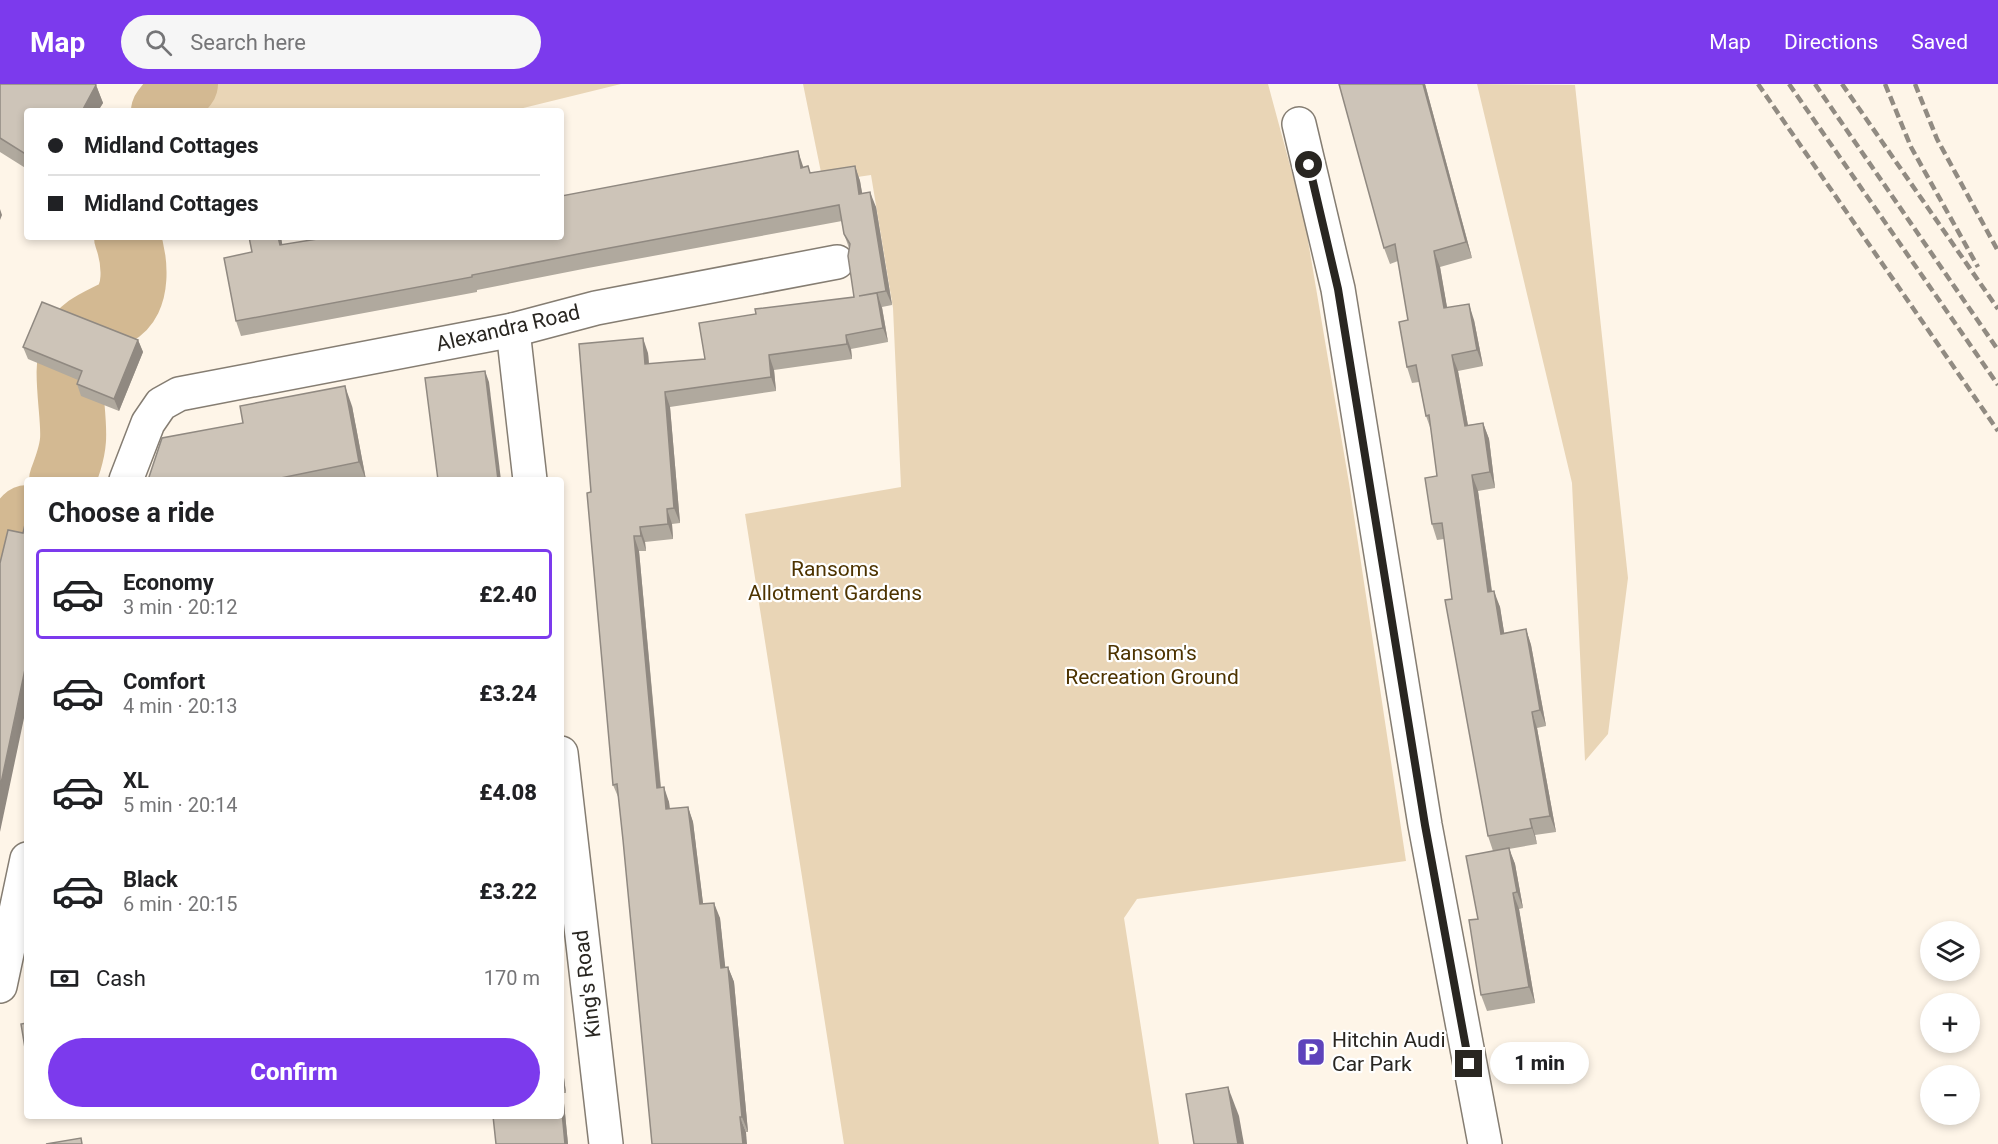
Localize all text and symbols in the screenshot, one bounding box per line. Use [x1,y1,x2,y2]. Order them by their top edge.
search box [121,15,541,69]
text: Map [30,26,85,59]
icon: search [142,26,175,59]
text: Search here [190,30,306,55]
text: Map [1709,30,1751,54]
text: Directions [1784,30,1878,54]
text: Saved [1911,30,1968,54]
text: Midland Cottages [84,133,258,158]
route start [1295,151,1322,178]
text: Midland Cottages [84,191,258,216]
street label: Alexandra Road [434,300,582,356]
text: Choose a ride [48,497,214,529]
park label: Ransoms Allotment Gardens [748,557,922,605]
icon: car [51,567,105,621]
text: Economy [123,570,214,595]
text: £2.40 [479,582,537,607]
text: 3 min · 20:12 [123,595,238,619]
park label: Ransom's Recreation Ground [1065,641,1239,689]
icon: car [51,666,105,720]
text: Comfort [123,669,205,694]
text: £3.24 [479,681,537,706]
text: 4 min · 20:13 [123,694,238,718]
icon: car [51,765,105,819]
text: XL [123,768,149,793]
text: £4.08 [479,780,537,805]
text: 5 min · 20:14 [123,793,238,817]
icon: car [51,864,105,918]
text: Black [123,867,178,892]
text: £3.22 [479,879,537,904]
text: 6 min · 20:15 [123,892,238,916]
map controls [1920,921,1980,1125]
button: layers [1920,921,1980,981]
street label: King's Road [568,929,606,1039]
icon: cash [48,962,81,995]
text: Cash [96,966,146,991]
text: 170 m [484,966,540,990]
button: + [1920,993,1980,1053]
place label: Hitchin Audi Car Park [1332,1028,1446,1076]
parking icon: Hitchin Audi Car Park [1295,1036,1327,1068]
button: Confirm [48,1038,540,1107]
callout: 1 min [1490,1043,1589,1085]
route end [1455,1050,1482,1077]
text: 1 min [1514,1051,1565,1075]
button: − [1920,1065,1980,1125]

